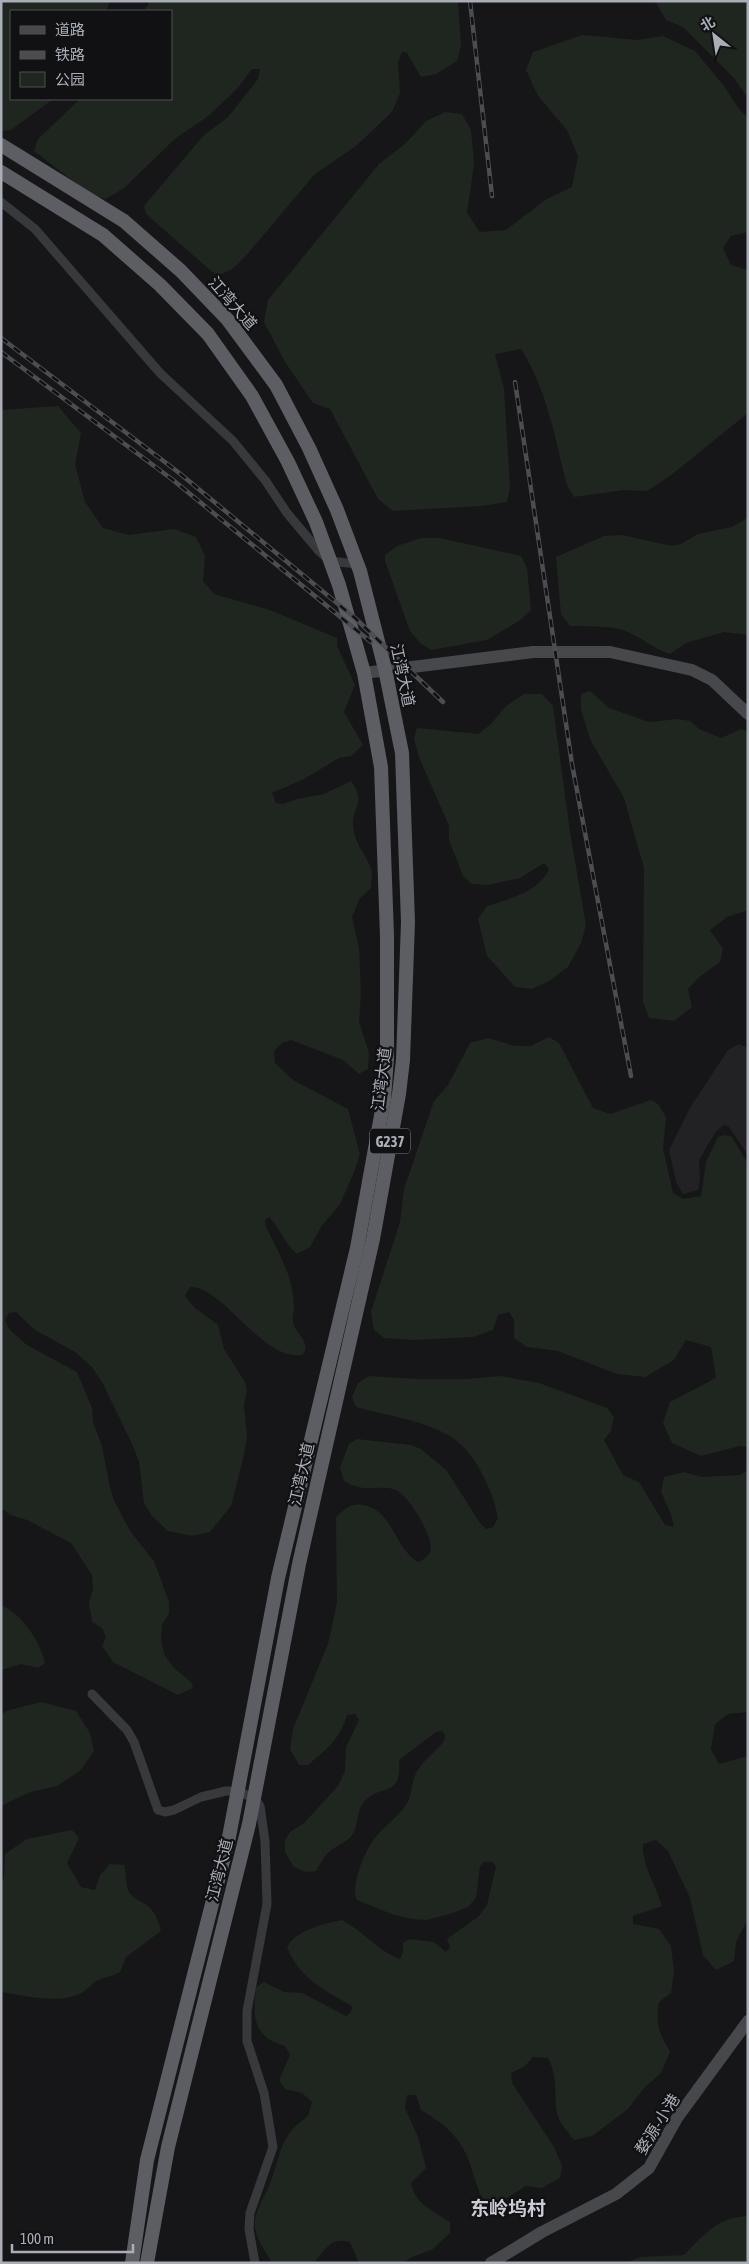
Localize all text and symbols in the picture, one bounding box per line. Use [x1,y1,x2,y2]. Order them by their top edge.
legend [10,10,172,100]
north arrow [689,10,739,60]
text: 北 [697,13,718,34]
text: 道路 [55,21,85,38]
text: 铁路 [55,46,85,63]
text: 公园 [55,71,85,88]
street label: 江湾大道 [205,273,261,333]
street label: 江湾大道 [388,642,418,708]
street label: 江湾大道 [368,1046,394,1112]
road number: G237 [370,1128,410,1154]
street label: 江湾大道 [285,1441,317,1507]
street label: 江湾大道 [203,1837,235,1903]
street label: 婺源-小港 [631,2090,683,2158]
district label: 东岭坞村 [470,2197,546,2219]
scale bar [12,2222,134,2254]
text: 100 m [20,2230,54,2247]

